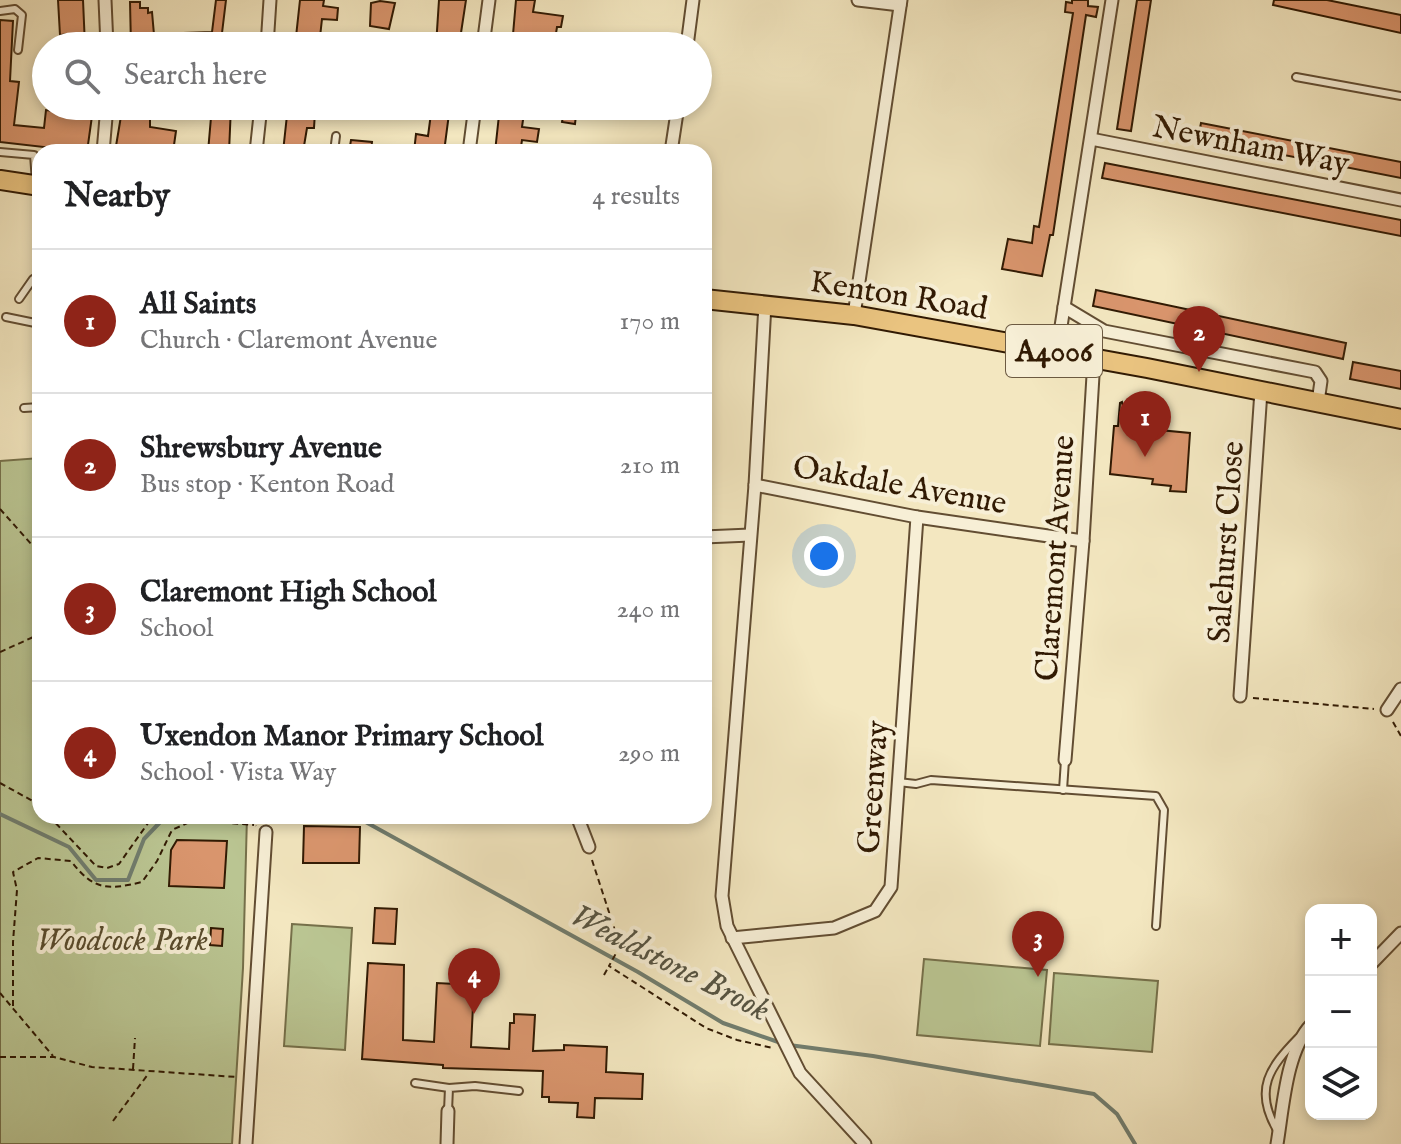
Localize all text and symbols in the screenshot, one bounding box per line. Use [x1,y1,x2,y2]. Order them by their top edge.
search box [32,32,712,120]
icon: search [60,54,104,98]
text: Search here [124,57,267,95]
street label: Newnham Way [1148,107,1353,186]
text: Nearby [64,175,170,218]
text: 4 results [592,180,680,213]
street label: Kenton Road [807,262,991,331]
text: All Saints [140,286,256,324]
text: 1 [85,305,95,338]
text: 170 m [620,305,680,338]
pin: 2 [1173,306,1225,372]
text: Church · Claremont Avenue [140,324,438,357]
road number: A4006 [1006,325,1102,377]
pin: 1 [1119,391,1171,457]
text: Shrewsbury Avenue [140,430,382,468]
street label: Claremont Avenue [1027,434,1086,682]
street label: Salehurst Close [1200,440,1255,645]
street label: Oakdale Avenue [790,447,1010,525]
text: 2 [84,449,96,482]
text: 210 m [620,449,680,482]
text: Bus stop · Kenton Road [140,468,394,501]
your location [804,536,844,576]
text: Claremont High School [140,574,436,612]
text: 3 [85,593,95,626]
text: 240 m [617,593,680,626]
text: School [140,612,213,645]
text: Uxendon Manor Primary School [140,718,544,756]
street label: Greenway [849,719,900,855]
text: 4 [84,737,96,770]
text: 290 m [618,737,680,770]
text: School · Vista Way [140,756,336,789]
water label: Wealdstone Brook [563,895,777,1032]
map controls [1305,904,1377,1120]
button: + [1305,904,1377,976]
pin: 3 [1012,911,1064,977]
park label: Woodcock Park [36,921,208,962]
pin: 4 [448,948,500,1014]
button: − [1305,976,1377,1048]
button: layers [1305,1048,1377,1120]

